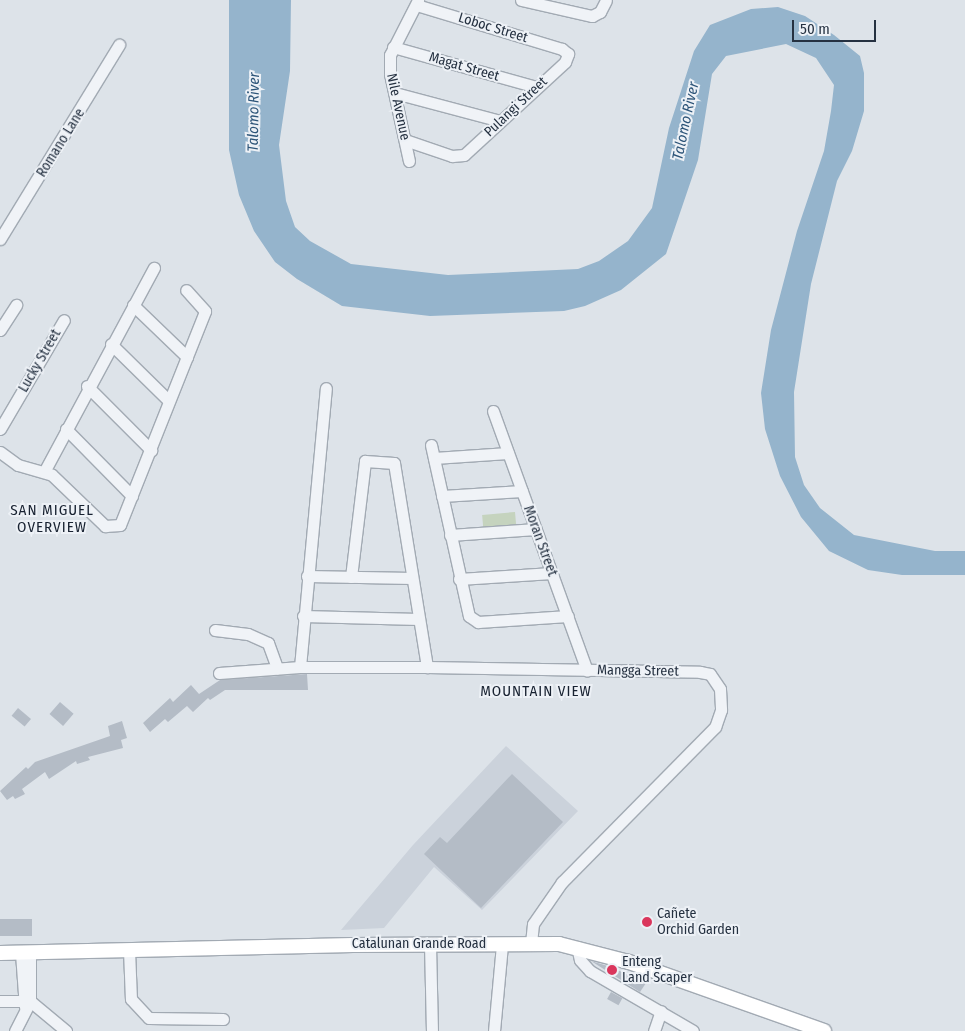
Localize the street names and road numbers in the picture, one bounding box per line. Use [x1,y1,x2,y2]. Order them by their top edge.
street label: Loboc Street [456,9,530,47]
street label: Magat Street [427,49,501,85]
street label: Nile Avenue [383,72,413,142]
street label: Pulangi Street [481,74,551,140]
street label: Romano Lane [33,106,89,180]
street label: Lucky Street [15,327,65,395]
street label: Moran Street [519,503,561,579]
street label: Mangga Street [597,662,679,680]
street label: Catalunan Grande Road [352,936,486,952]

